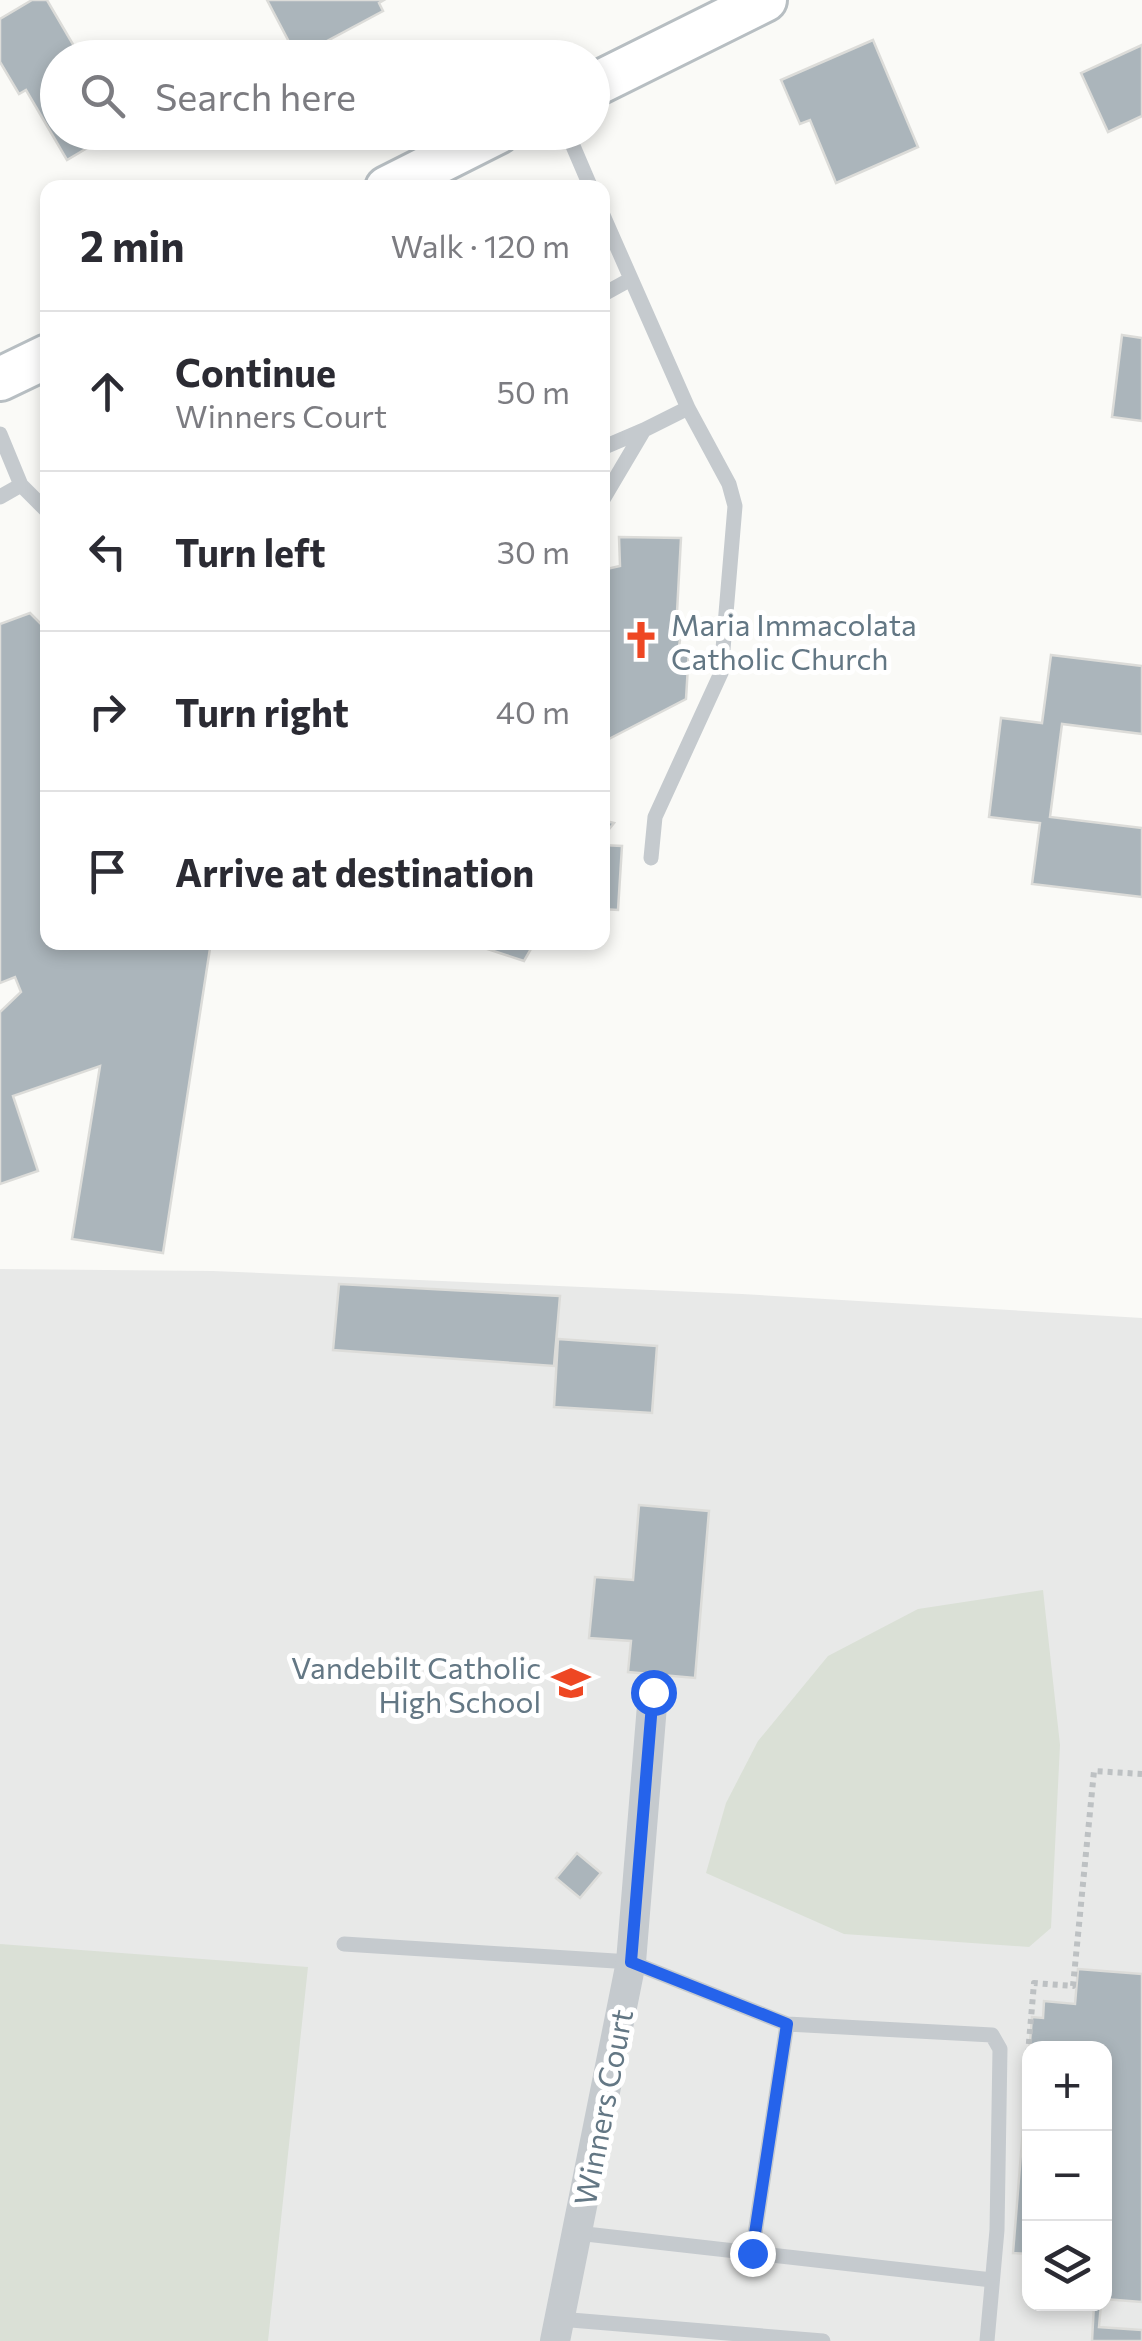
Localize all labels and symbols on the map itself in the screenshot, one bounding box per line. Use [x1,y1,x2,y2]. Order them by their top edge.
place label: Maria Immacolata Catholic Church [671,605,917,676]
church icon: Maria Immacolata Catholic Church [620,619,662,661]
place label: Vandebilt Catholic High School [291,1648,541,1719]
school or university icon: Vandebilt Catholic High School [550,1662,592,1704]
route start [631,1670,677,1716]
street label: Winners Court [565,2006,639,2208]
route end [730,2231,776,2277]

